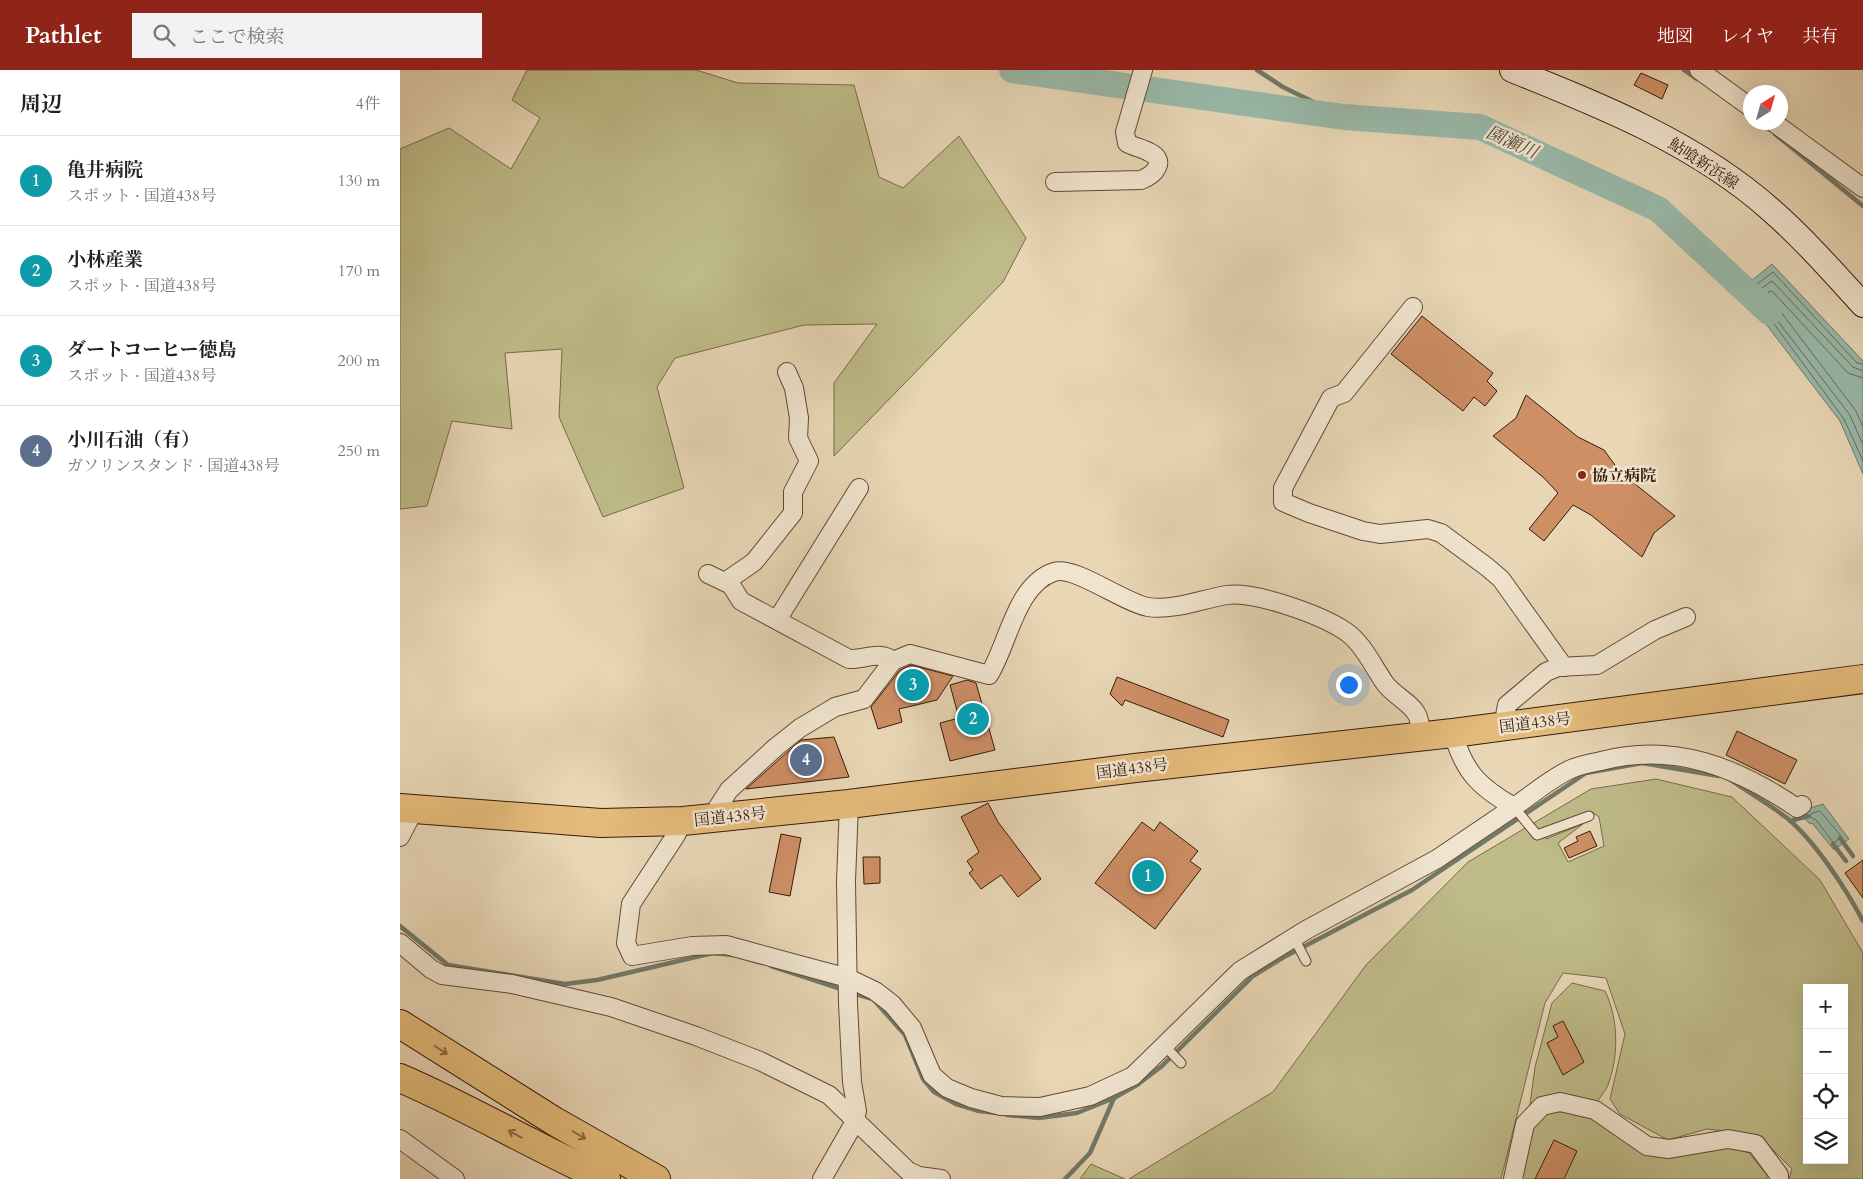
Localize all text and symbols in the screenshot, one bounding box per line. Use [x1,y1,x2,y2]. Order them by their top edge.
search box [132,13,482,58]
text: Pathlet [25,19,102,52]
icon: search [150,21,178,49]
text: ここで検索 [190,24,285,50]
text: 地図 [1657,24,1693,49]
text: レイヤ [1721,24,1774,49]
text: 共有 [1802,24,1838,49]
north arrow [1743,85,1788,130]
text: 周辺 [20,90,62,119]
text: 4件 [356,93,380,115]
water label: 園瀬川 [1482,120,1543,166]
street label: 鮎喰新浜線 [1664,133,1743,195]
text: 亀井病院 [67,157,143,183]
text: 1 [32,170,40,192]
text: 130 m [338,170,380,192]
text: スポット · 国道438号 [67,185,216,207]
text: 小林産業 [67,247,143,273]
text: 2 [32,260,40,282]
text: 170 m [338,260,380,282]
text: スポット · 国道438号 [67,275,216,297]
text: ダートコーヒー徳島 [67,337,236,363]
text: 3 [32,350,40,372]
text: 200 m [338,350,380,372]
text: スポット · 国道438号 [67,365,216,387]
text: 小川石油（有） [67,427,200,453]
text: 4 [32,440,40,462]
text: 250 m [338,440,380,462]
text: ガソリンスタンド · 国道438号 [67,455,280,477]
place label: 協立病院 [1592,465,1656,487]
marker: 協立病院 [1576,469,1588,481]
pin: 3 [897,666,929,704]
your location [1336,672,1362,698]
pin: 2 [957,700,989,738]
street label: 国道438号 [1498,708,1572,738]
pin: 4 [790,741,822,779]
street label: 国道438号 [1095,754,1169,784]
street label: 国道438号 [693,802,767,832]
pin: 1 [1132,857,1164,895]
map controls [1803,984,1848,1164]
button: + [1803,984,1848,1029]
button: − [1803,1029,1848,1074]
one-way arrow [434,1045,448,1055]
button: locate [1803,1074,1848,1119]
button: layers [1803,1119,1848,1164]
one-way arrow [507,1129,522,1139]
one-way arrow [572,1131,586,1141]

